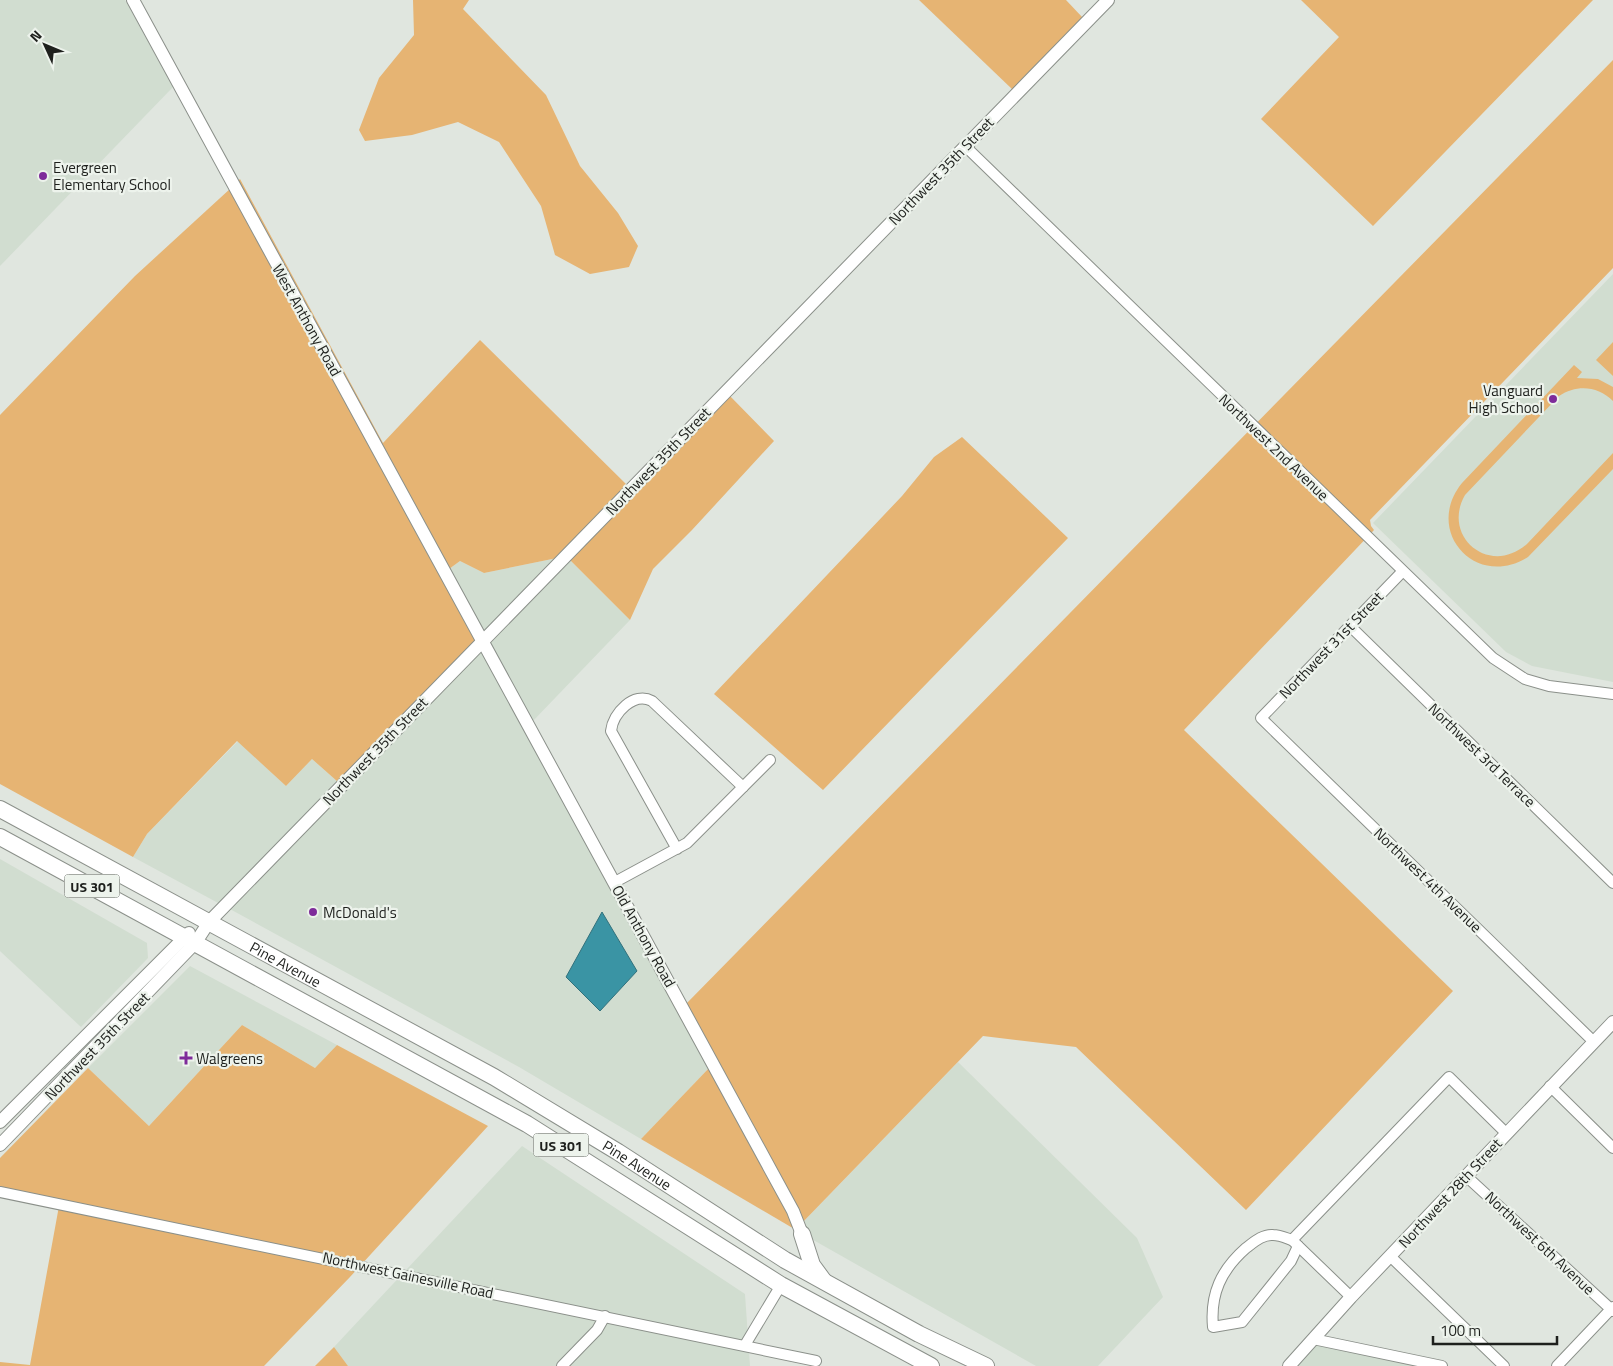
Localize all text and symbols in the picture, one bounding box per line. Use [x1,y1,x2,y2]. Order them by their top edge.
north arrow [20,20,70,70]
text: N [24,25,46,46]
street label: Northwest 35th Street [883,111,999,230]
place label: Evergreen Elementary School [53,156,171,196]
marker: Evergreen Elementary School [37,170,49,182]
street label: West Anthony Road [267,260,347,380]
place label: Vanguard High School [1468,379,1543,419]
street label: Northwest 2nd Avenue [1214,388,1334,506]
marker: Vanguard High School [1547,393,1559,405]
street label: Northwest 35th Street [600,401,716,520]
street label: Northwest 31st Street [1273,585,1389,704]
street label: Northwest 35th Street [317,691,433,810]
street label: Northwest 3rd Terrace [1423,698,1541,812]
street label: Northwest 4th Avenue [1369,822,1487,938]
road number: US 301 [64,874,120,898]
street label: Old Anthony Road [606,881,682,991]
place label: McDonald's [323,901,397,924]
marker: McDonald's [307,906,319,918]
street label: Pine Avenue [246,935,325,993]
street label: Northwest 35th Street [39,986,155,1105]
place label: Walgreens [196,1047,263,1070]
marker: Walgreens [180,1052,192,1064]
street label: Northwest 28th Street [1393,1132,1508,1253]
road number: US 301 [534,1134,588,1156]
street label: Pine Avenue [598,1134,676,1195]
street label: Northwest 6th Avenue [1480,1186,1600,1300]
street label: Northwest Gainesville Road [320,1246,496,1304]
scale bar [1433,1314,1557,1346]
text: 100 m [1440,1319,1481,1342]

